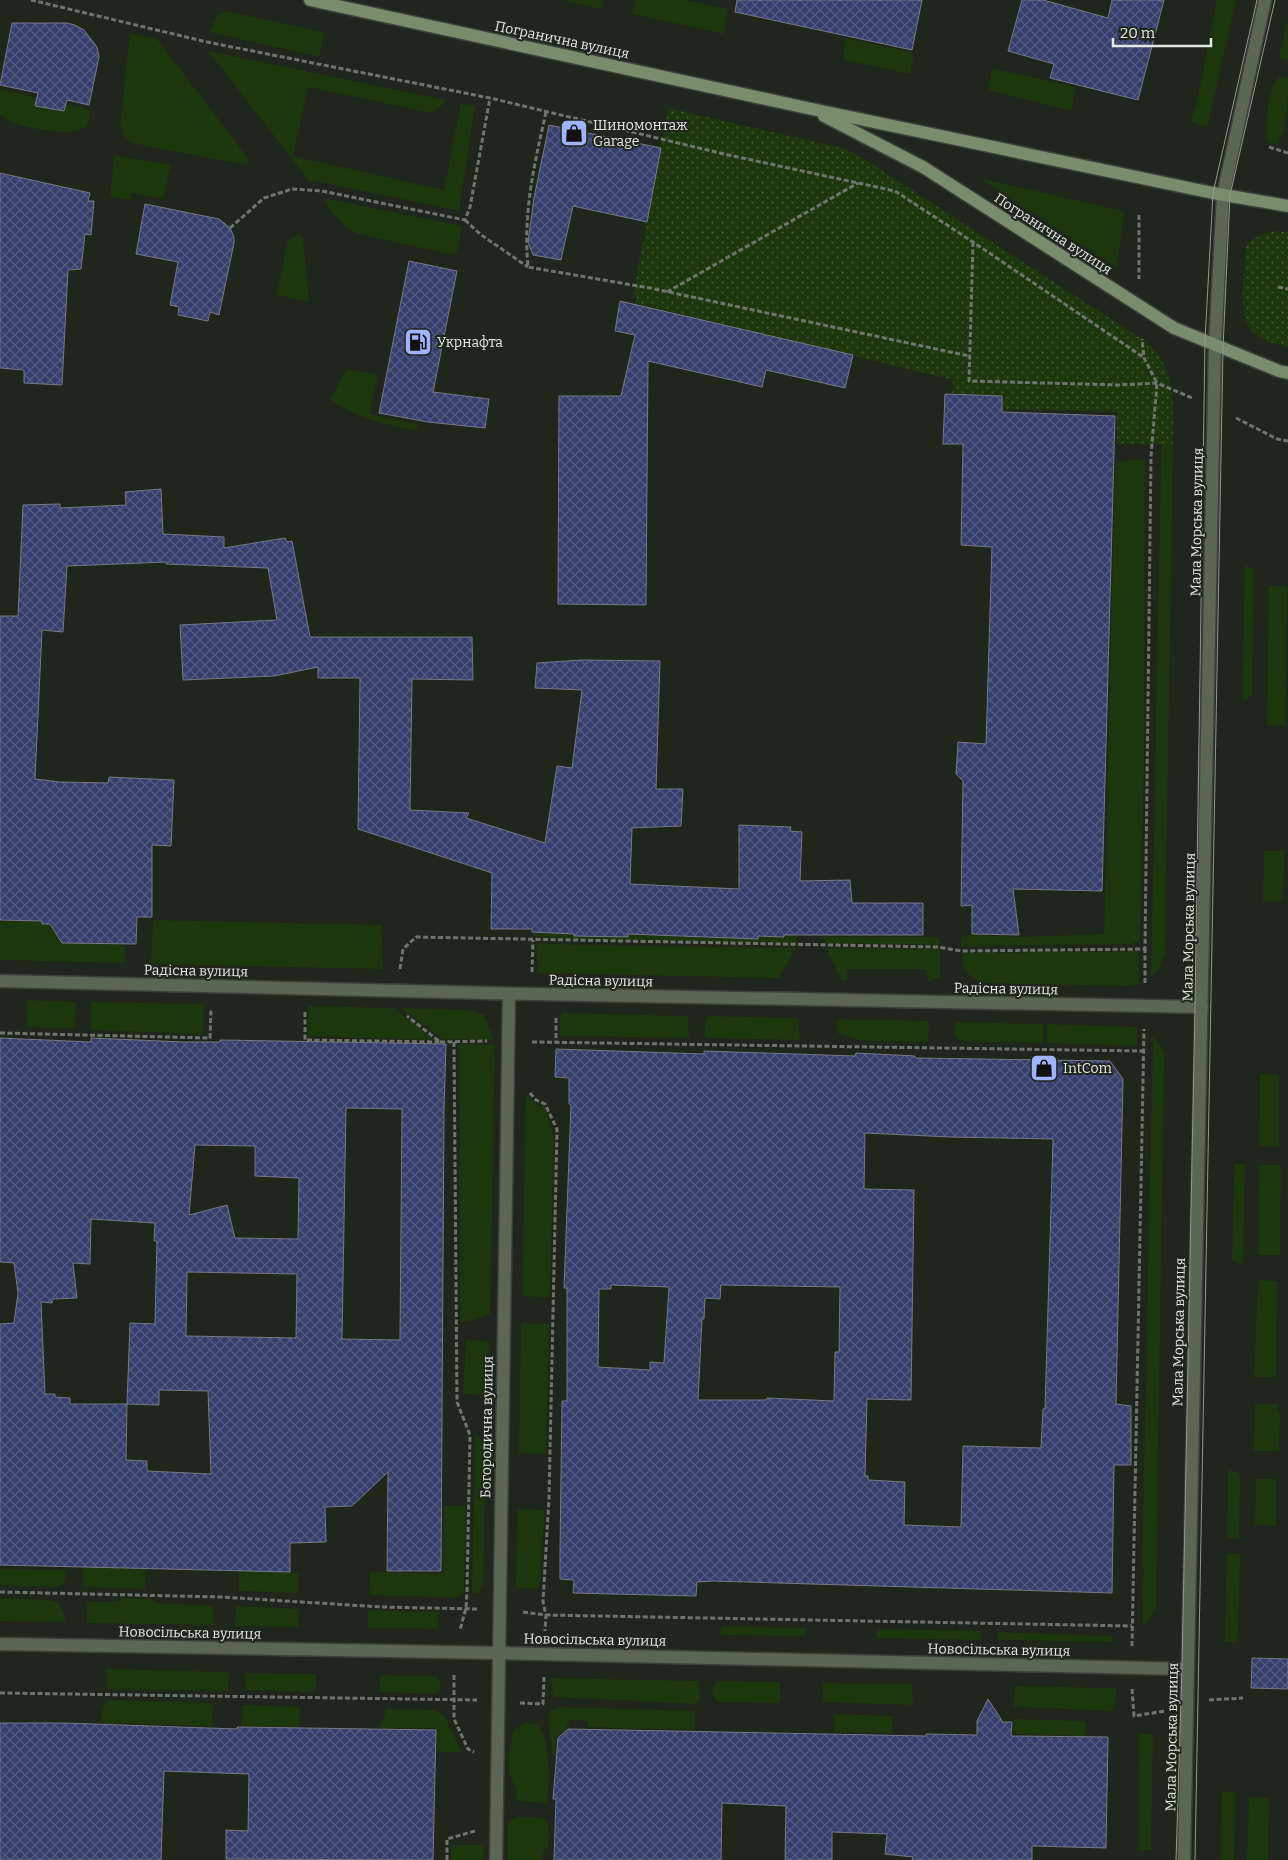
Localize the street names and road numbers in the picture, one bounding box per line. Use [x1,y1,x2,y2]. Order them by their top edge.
street label: Погранична вулиця [493,17,631,63]
street label: Погранична вулиця [991,190,1115,279]
street label: Мала Морська вулиця [1187,447,1207,597]
street label: Мала Морська вулиця [1179,852,1199,1002]
street label: Радісна вулиця [144,962,249,980]
street label: Радісна вулиця [549,972,654,990]
street label: Радісна вулиця [954,980,1059,998]
street label: Мала Морська вулиця [1169,1257,1189,1407]
street label: Богородична вулиця [477,1356,497,1498]
street label: Новосільська вулиця [118,1623,262,1643]
street label: Новосільська вулиця [523,1630,667,1650]
street label: Новосільська вулиця [927,1640,1071,1660]
street label: Мала Морська вулиця [1162,1662,1182,1812]

